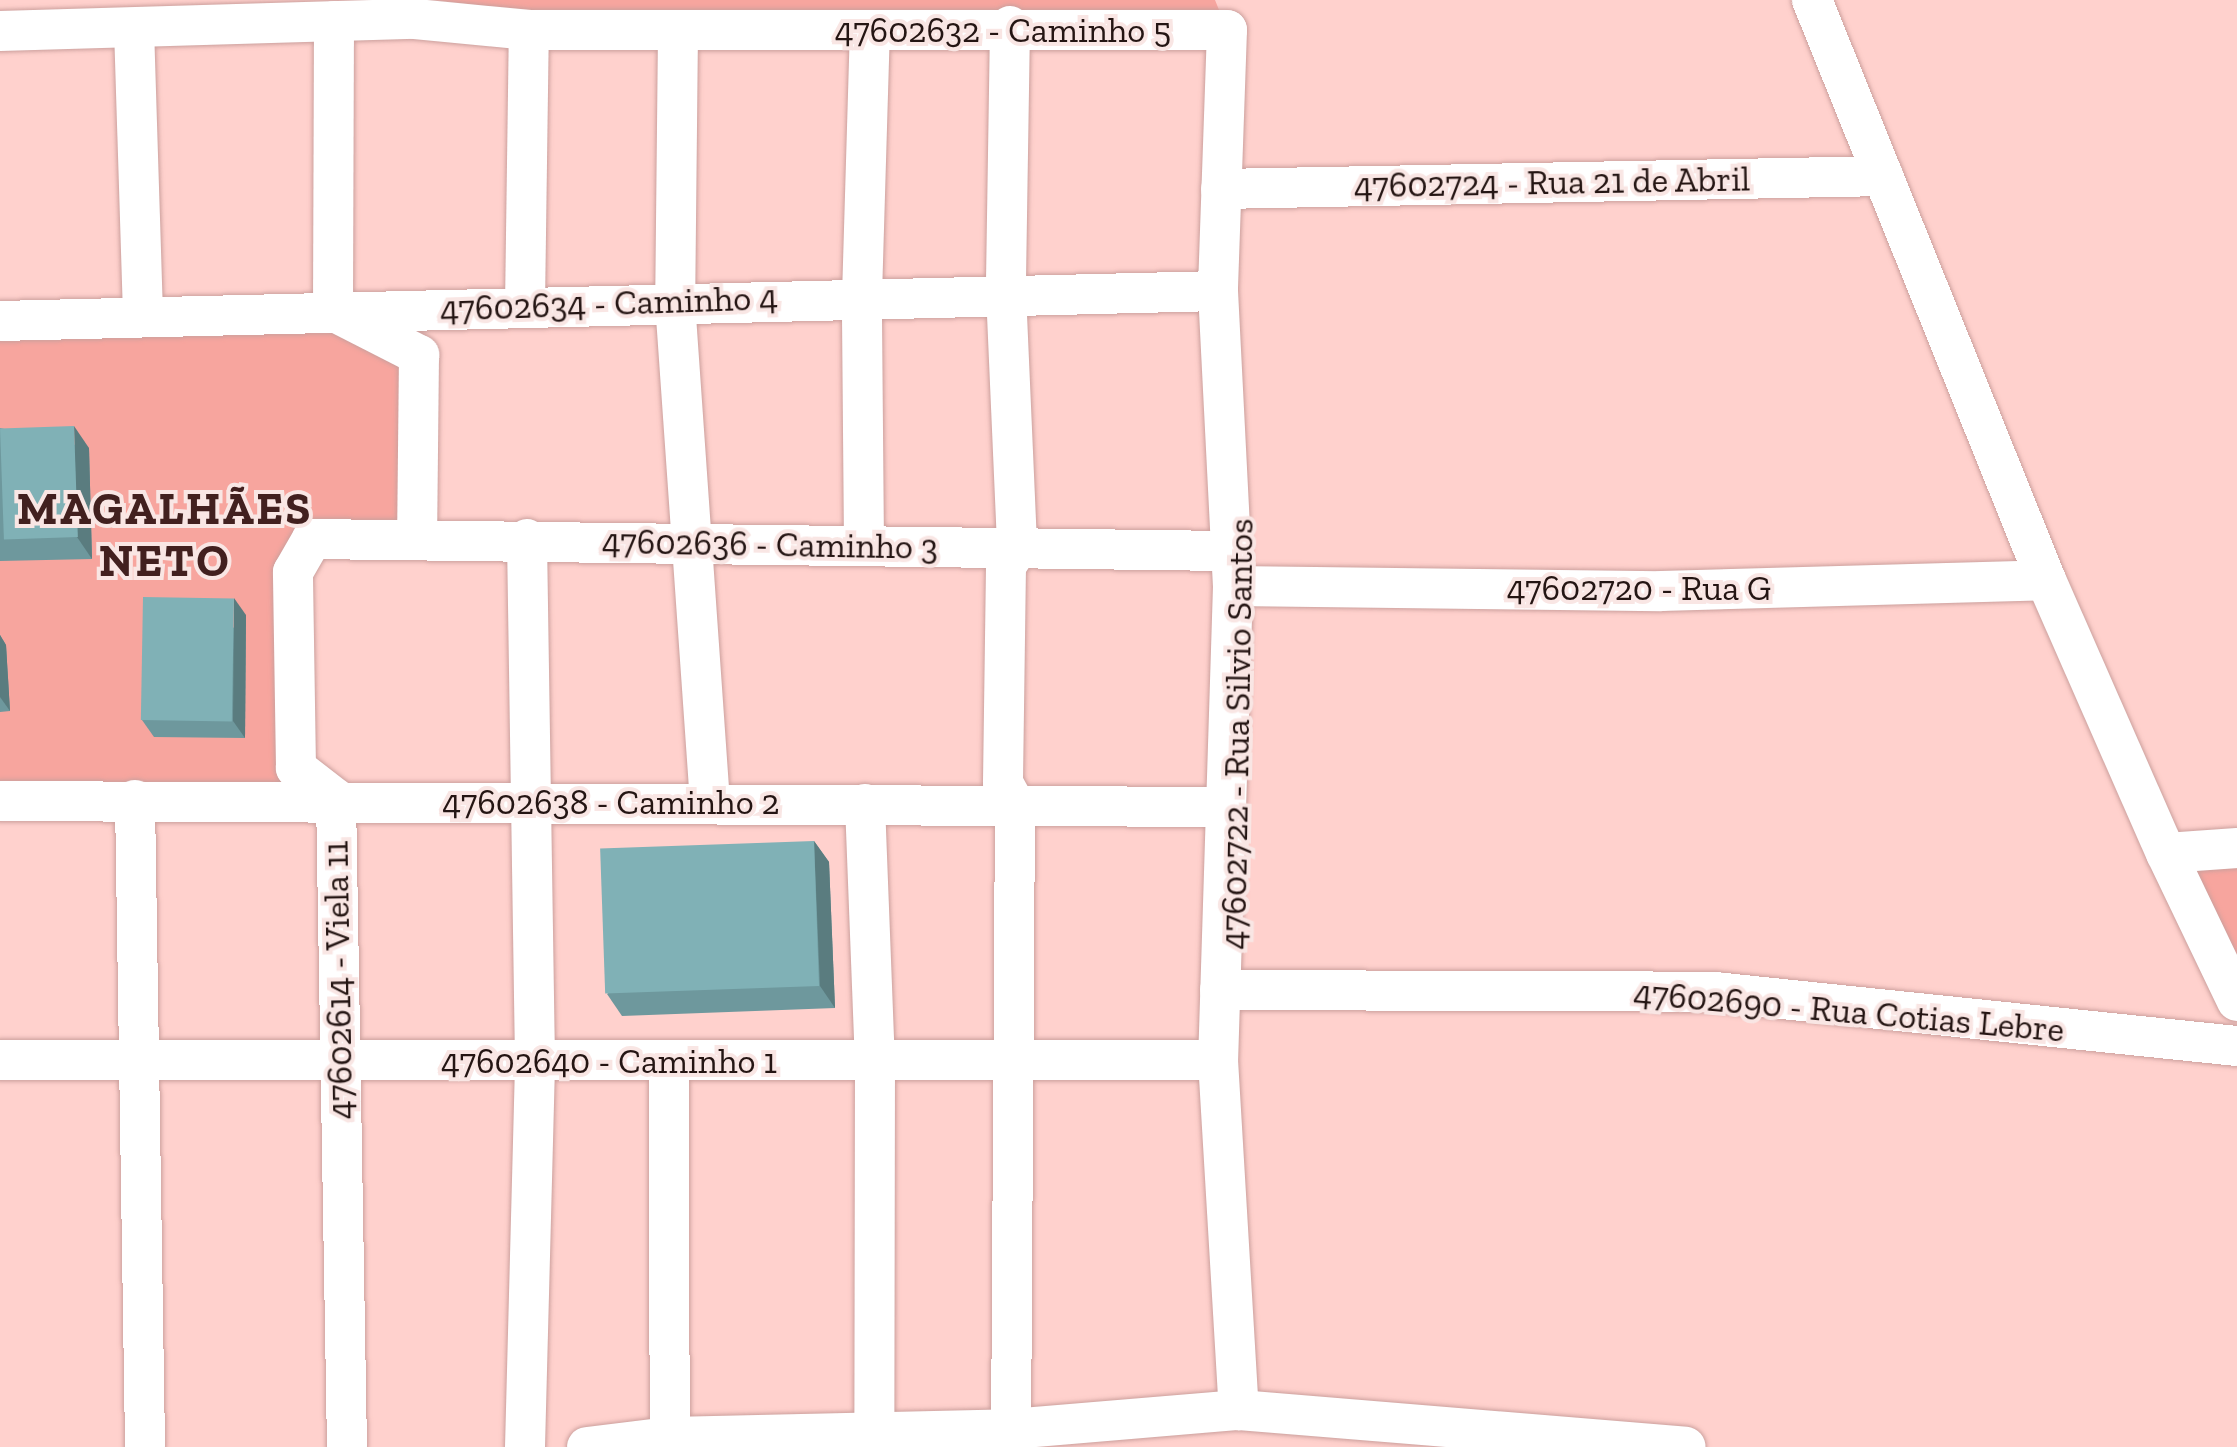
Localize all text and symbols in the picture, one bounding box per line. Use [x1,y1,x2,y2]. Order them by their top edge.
street label: 47602632 - Caminho 5 [835,9,1171,51]
street label: 47602724 - Rua 21 de Abril [1353,158,1751,206]
street label: 47602634 - Caminho 4 [439,276,779,330]
district label: MAGALHÃES NETO [17,483,313,589]
street label: 47602722 - Rua Silvio Santos [1212,518,1262,950]
street label: 47602636 - Caminho 3 [602,520,938,568]
street label: 47602720 - Rua G [1507,567,1771,609]
street label: 47602638 - Caminho 2 [442,781,780,823]
street label: 47602614 - Viela 11 [315,840,361,1120]
street label: 47602690 - Rua Cotias Lebre [1632,971,2066,1051]
street label: 47602640 - Caminho 1 [441,1040,777,1082]

